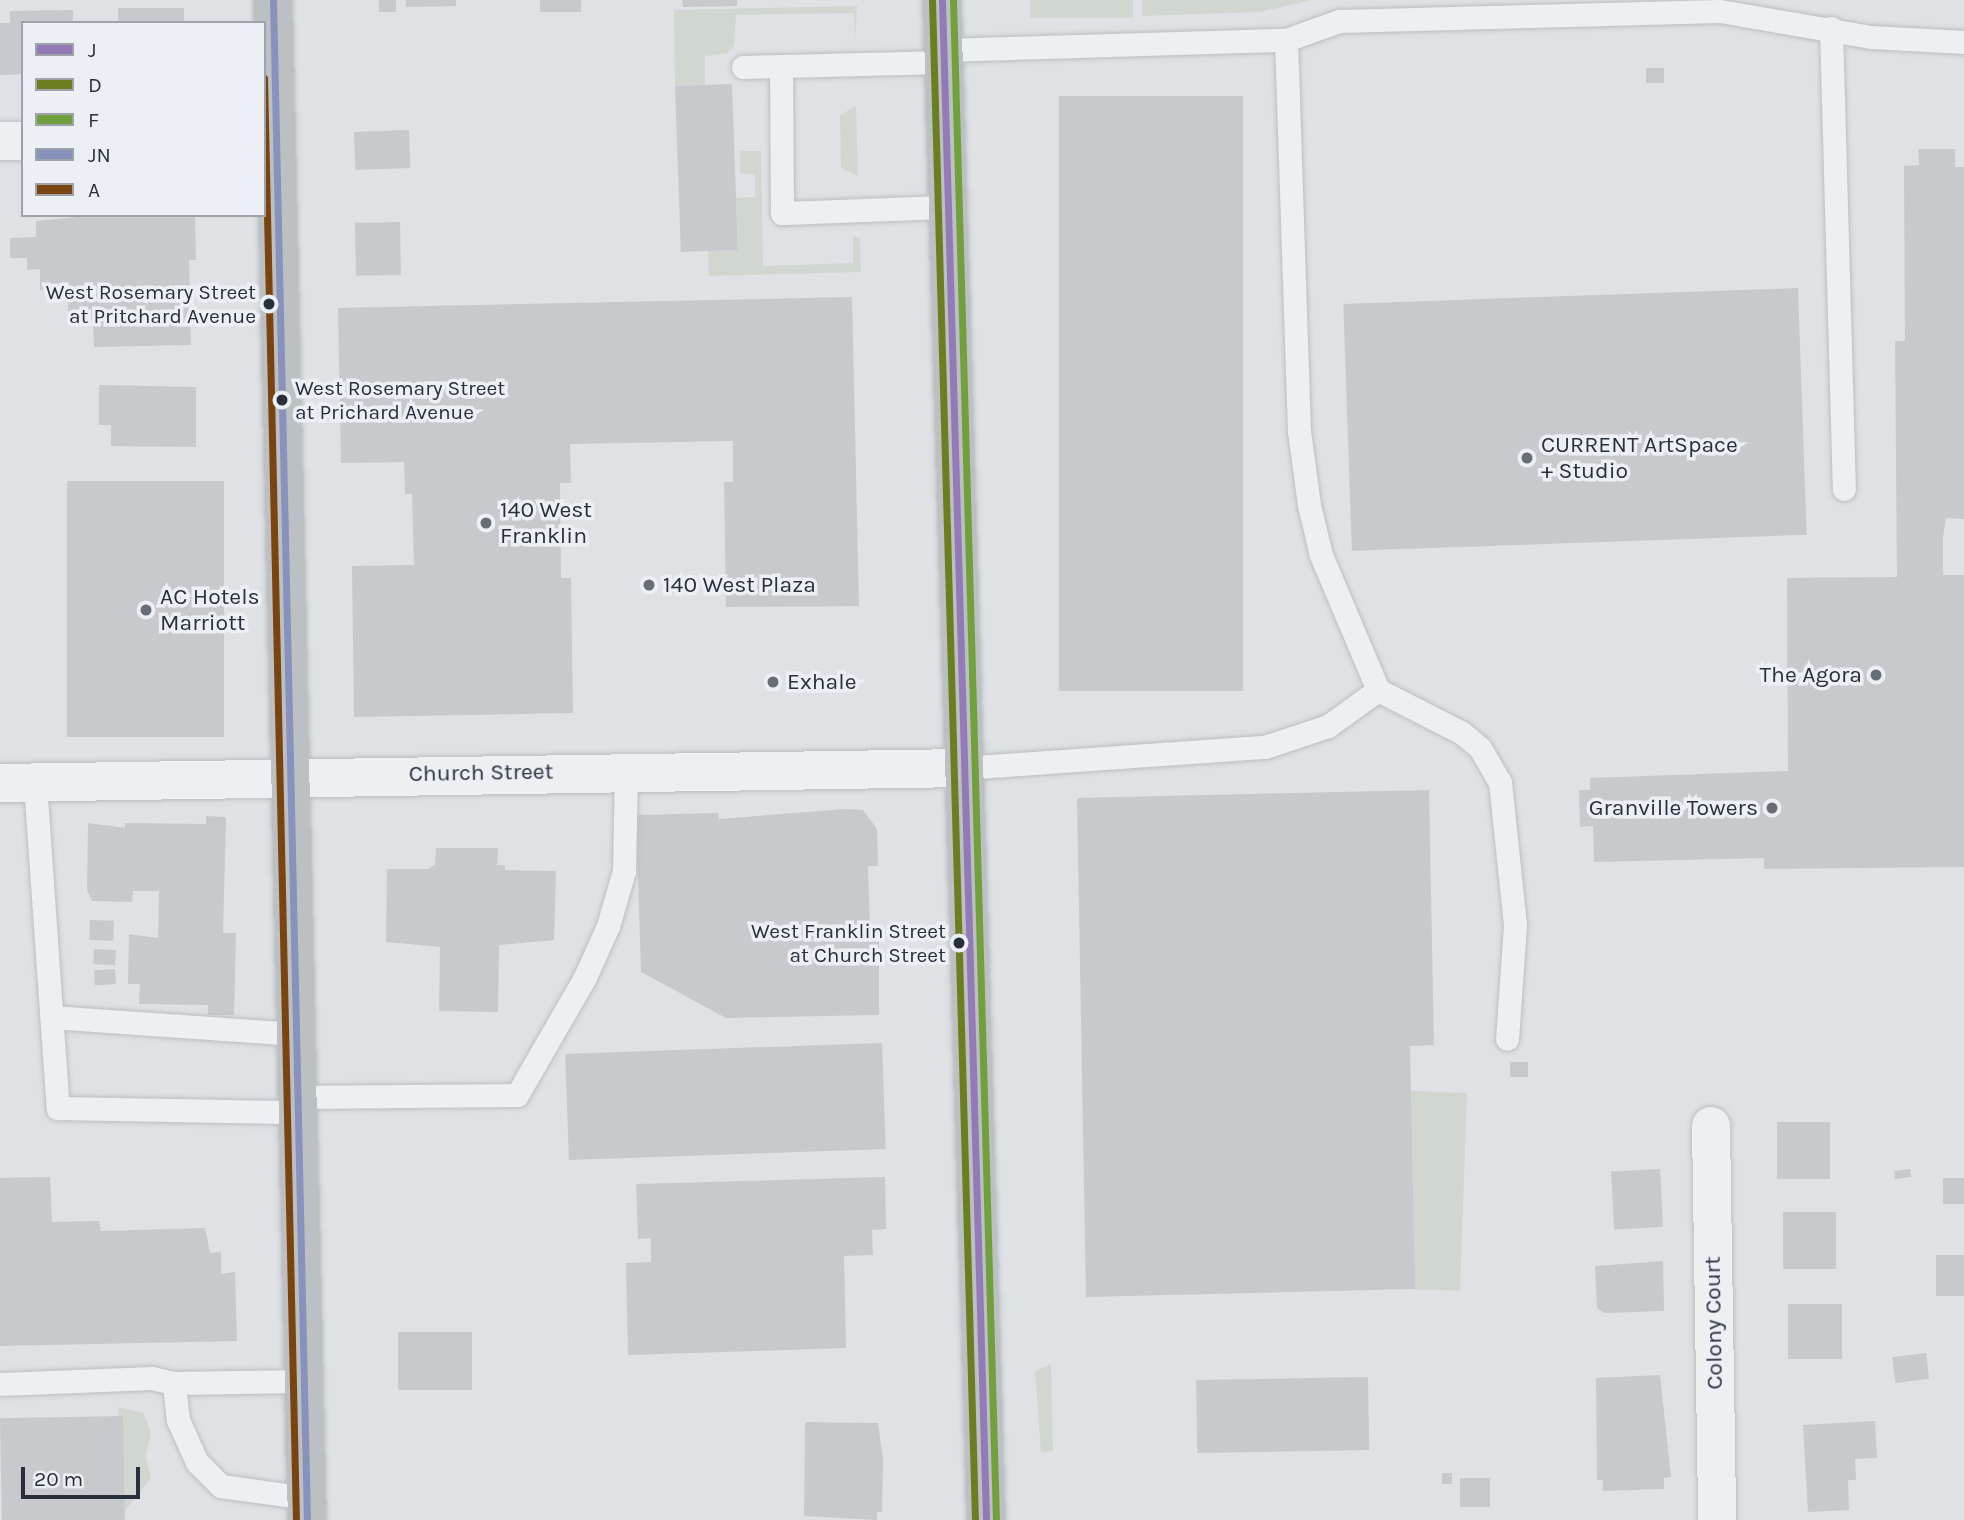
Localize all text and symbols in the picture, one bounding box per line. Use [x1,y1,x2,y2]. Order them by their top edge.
legend [21,21,266,217]
text: J [88,38,96,62]
text: D [88,73,102,97]
text: F [88,108,99,132]
text: JN [88,143,111,167]
text: A [88,178,100,202]
place label: West Rosemary Street at Pritchard Avenue [46,279,256,329]
marker: West Rosemary Street at Pritchard Avenue [262,297,276,311]
place label: West Rosemary Street at Prichard Avenue [295,375,505,425]
marker: West Rosemary Street at Prichard Avenue [275,393,289,407]
place label: CURRENT ArtSpace + Studio [1541,431,1738,485]
marker: CURRENT ArtSpace + Studio [1519,450,1535,466]
place label: 140 West Franklin [500,496,592,550]
marker: 140 West Franklin [478,515,494,531]
place label: 140 West Plaza [663,571,816,599]
marker: 140 West Plaza [641,577,657,593]
place label: AC Hotels Marriott [160,583,260,637]
marker: AC Hotels Marriott [138,602,154,618]
place label: The Agora [1760,661,1862,689]
marker: The Agora [1868,667,1884,683]
place label: Exhale [787,668,856,696]
marker: Exhale [765,674,781,690]
street label: Church Street [408,758,554,788]
place label: Granville Towers [1589,794,1758,822]
marker: Granville Towers [1764,800,1780,816]
place label: West Franklin Street at Church Street [751,918,946,968]
marker: West Franklin Street at Church Street [952,936,966,950]
street label: Colony Court [1699,1256,1729,1390]
scale bar [24,1454,144,1498]
text: 20 m [34,1467,83,1491]

